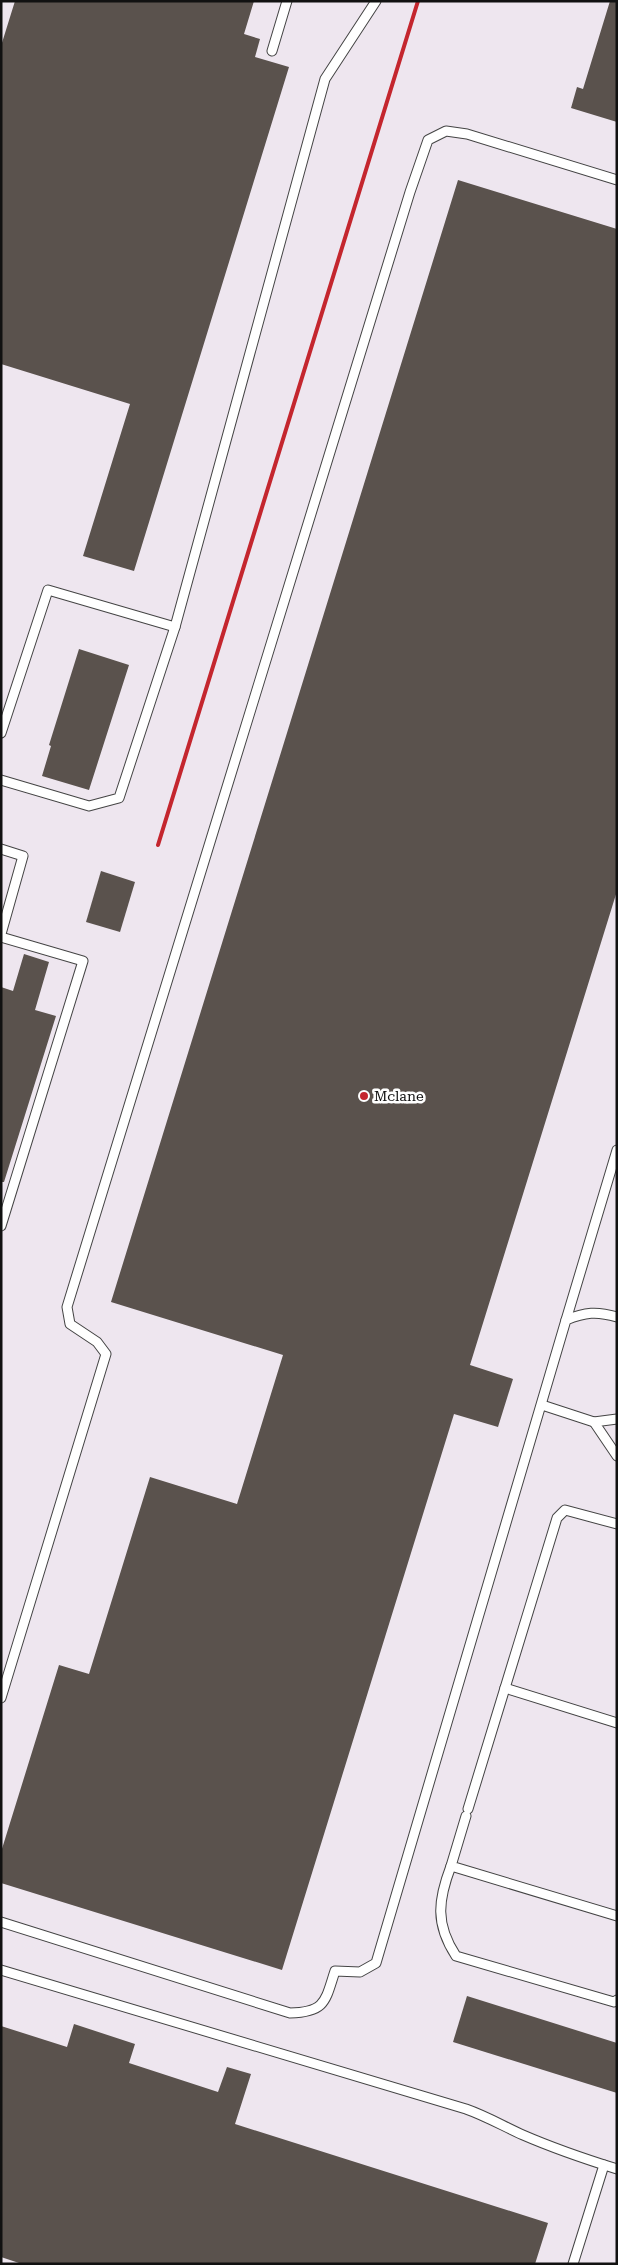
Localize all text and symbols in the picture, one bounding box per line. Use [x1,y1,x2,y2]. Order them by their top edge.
place label: Mclane [374,1088,424,1104]
marker: Mclane [358,1090,370,1102]

